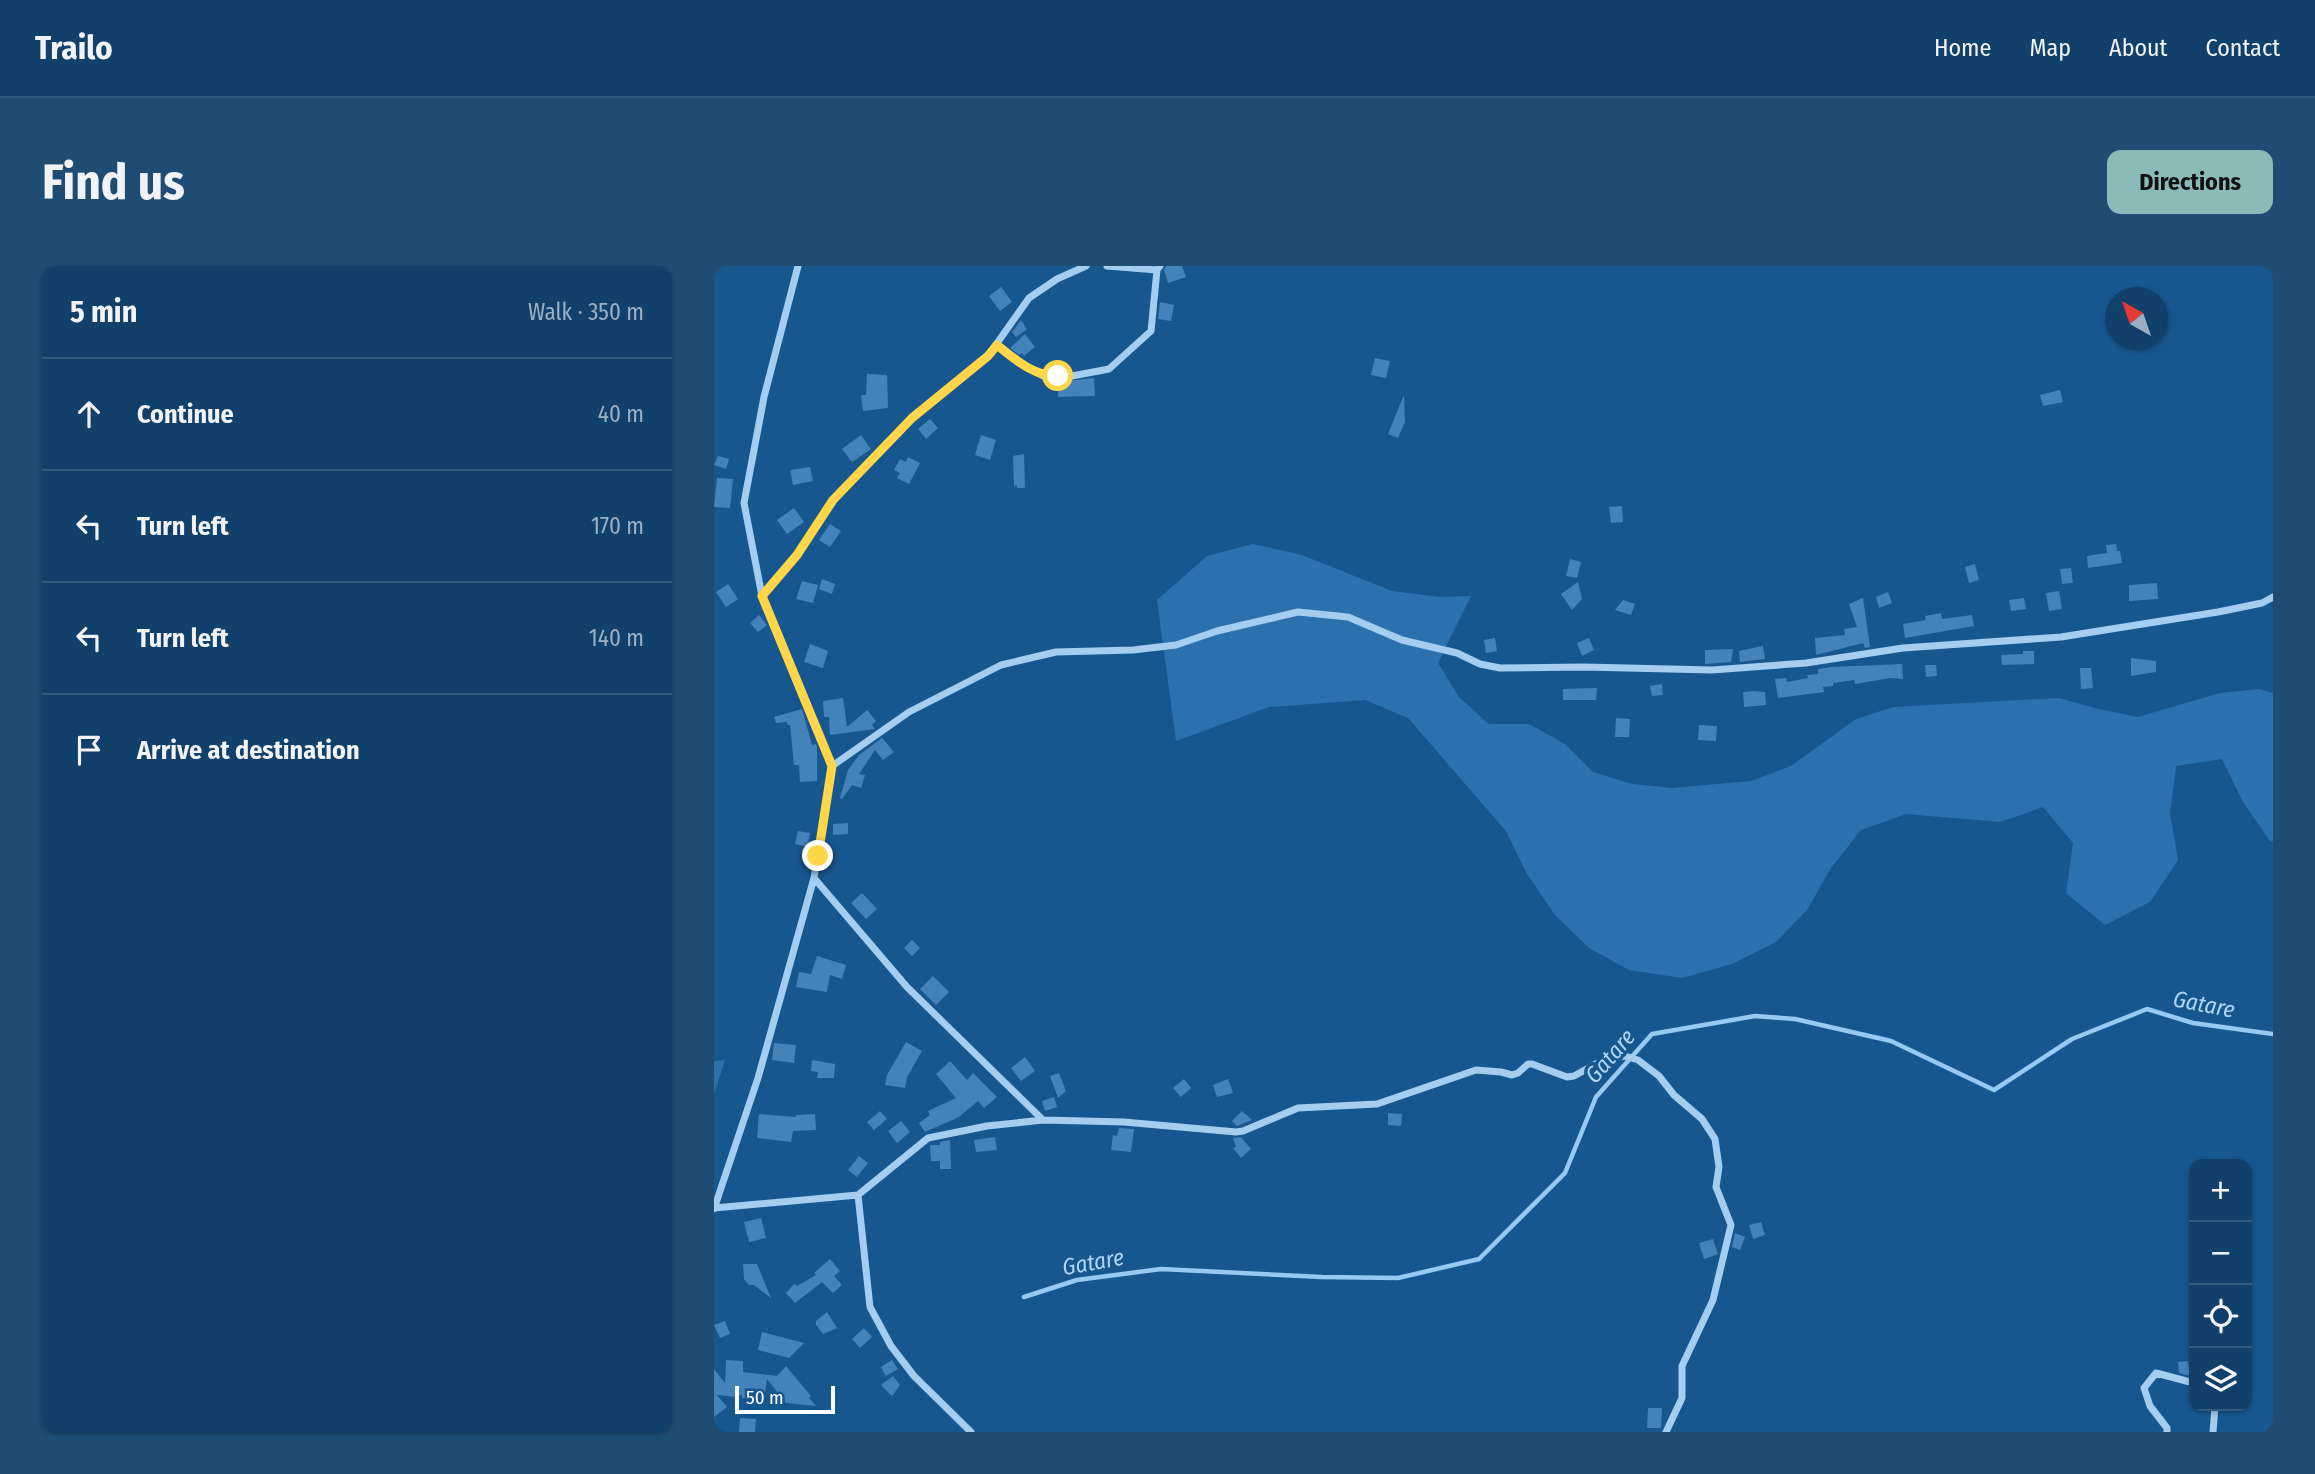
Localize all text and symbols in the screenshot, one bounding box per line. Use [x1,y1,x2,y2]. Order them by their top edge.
text: Trailo [35,28,113,68]
text: Home [1934,34,1991,62]
text: Map [2029,34,2071,62]
text: About [2109,34,2167,62]
text: Contact [2205,34,2280,62]
button: Directions [2107,150,2273,214]
text: Find us [42,153,185,212]
north arrow [2105,287,2168,350]
text: 5 min [70,294,137,330]
text: Walk · 350 m [528,298,644,326]
route start [1042,360,1073,391]
icon: ahead [70,395,108,433]
text: Continue [137,399,234,430]
text: 40 m [598,400,644,428]
icon: left [70,507,108,545]
text: Turn left [137,511,229,542]
text: 170 m [591,512,644,540]
icon: left [70,619,108,657]
text: Turn left [137,623,229,654]
text: 140 m [589,624,644,652]
icon: arrive [70,731,108,769]
text: Arrive at destination [137,735,360,766]
route end [802,840,833,871]
water label: Gatare [2171,984,2237,1024]
water label: Gatare [1579,1023,1641,1089]
map controls [2189,1159,2252,1411]
button: + [2189,1159,2252,1222]
button: − [2189,1222,2252,1285]
water label: Gatare [1060,1243,1126,1281]
button: locate [2189,1285,2252,1348]
button: layers [2189,1348,2252,1411]
scale bar [735,1383,835,1415]
text: 50 m [746,1386,784,1409]

